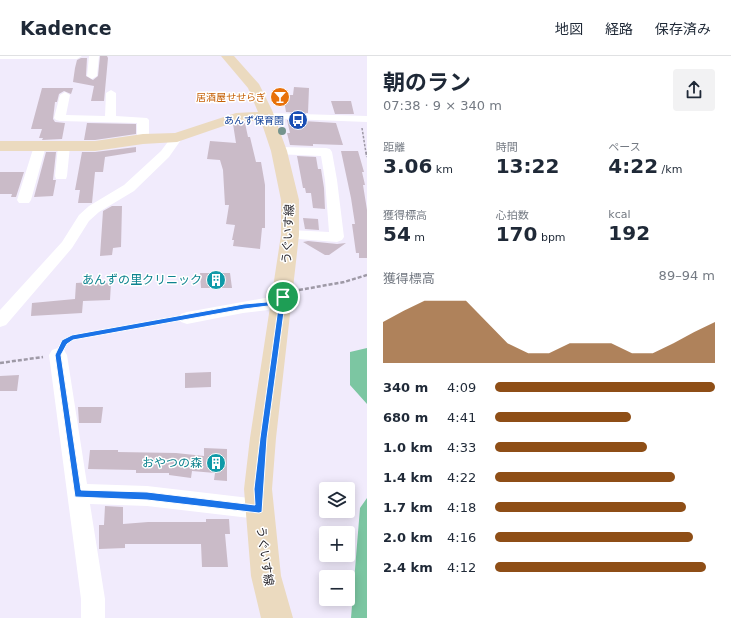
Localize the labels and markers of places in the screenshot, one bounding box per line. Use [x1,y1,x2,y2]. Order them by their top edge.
bar icon: 居酒屋せせらぎ [269,86,291,108]
place label: 居酒屋せせらぎ [196,92,266,103]
bus stop icon: あんず保育園 [287,109,309,131]
place label: あんず保育園 [224,115,284,126]
building icon: あんずの里クリニック [205,269,227,291]
place label: あんずの里クリニック [82,273,202,287]
pin [266,280,300,314]
building icon: おやつの森 [205,452,227,474]
place label: おやつの森 [142,456,202,470]

